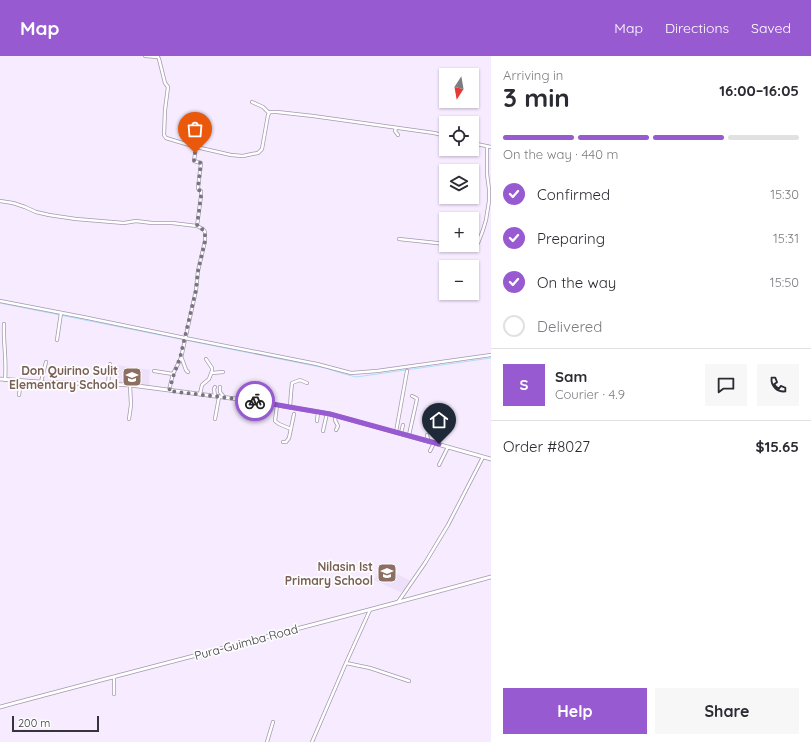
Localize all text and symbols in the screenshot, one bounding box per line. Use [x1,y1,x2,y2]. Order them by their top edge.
text: Map [20,16,59,40]
text: Map [614,19,643,37]
text: Directions [665,19,729,37]
text: Saved [751,19,791,37]
text: Arriving in [503,67,563,83]
north arrow [439,68,479,108]
map controls [439,68,479,300]
text: 3 min [503,81,570,114]
text: 16:00–16:05 [719,81,799,100]
pin [178,112,212,153]
button: locate [439,116,479,156]
icon: bag [184,118,206,140]
text: On the way · 440 m [503,146,618,162]
button: layers [439,164,479,204]
icon: check [503,183,525,205]
text: Confirmed [537,185,610,204]
text: 15:30 [770,186,799,202]
button: + [439,212,479,252]
icon: check [503,227,525,249]
text: Preparing [537,229,605,248]
text: 15:31 [773,230,799,246]
button: − [439,260,479,300]
icon: check [503,271,525,293]
text: On the way [537,273,616,292]
text: 15:50 [770,274,799,290]
text: Delivered [537,317,602,336]
place label: Don Quirino Sulit Elementary School [9,363,118,392]
button: chat [705,364,747,406]
button: phone [757,364,799,406]
school or university icon: Don Quirino Sulit Elementary School [121,366,143,388]
text: Sam [555,367,587,386]
text: S [520,375,528,394]
courier [235,381,275,421]
text: Courier · 4.9 [555,386,625,402]
icon: bike [244,390,266,412]
pin [422,403,456,444]
icon: home [428,409,450,431]
text: Order #8027 [503,437,590,456]
text: $15.65 [755,437,799,456]
place label: Nilasin Ist Primary School [285,559,373,588]
school or university icon: Nilasin Ist Primary School [376,562,398,584]
street label: Pura-Guimba Road [193,621,299,663]
button: Help [503,688,647,734]
button: Share [655,688,799,734]
scale bar [12,714,99,733]
text: 200 m [18,716,50,730]

